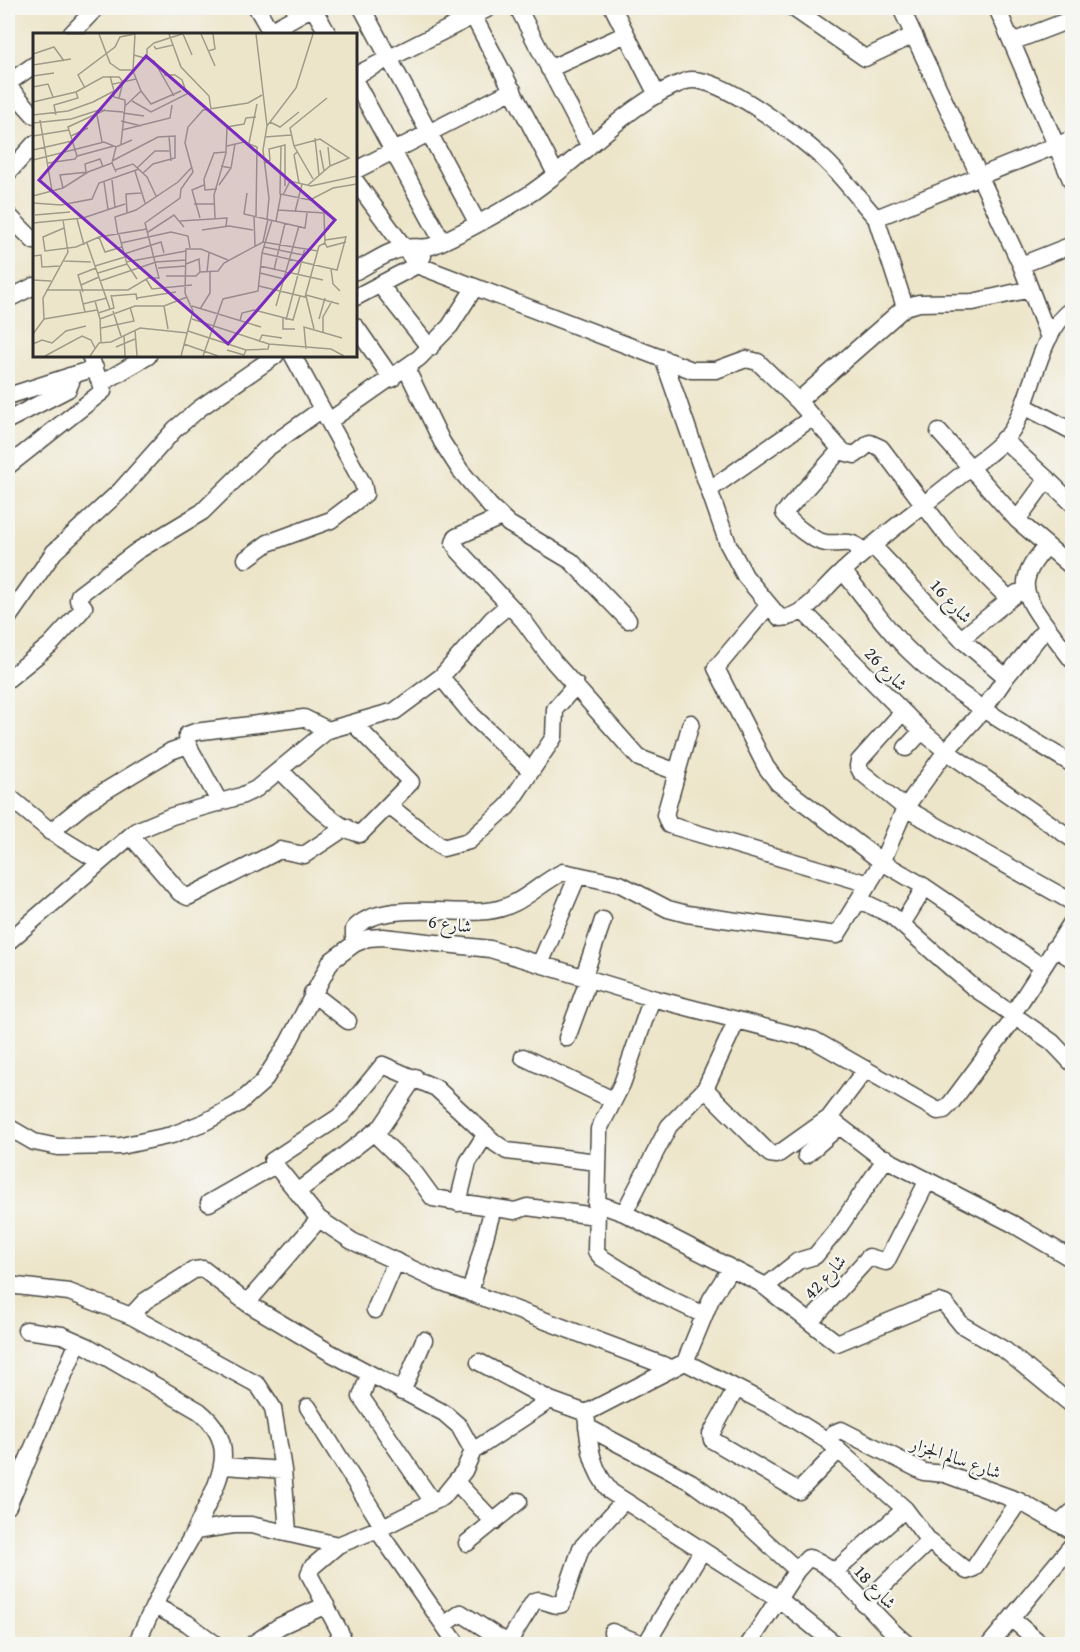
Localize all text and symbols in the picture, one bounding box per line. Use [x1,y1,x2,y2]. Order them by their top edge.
inset map [33,33,357,357]
street label: شارع 16 [922,572,979,630]
street label: شارع 26 [857,640,914,698]
street label: شارع 6 [426,907,474,942]
street label: شارع 42 [797,1248,854,1307]
street label: شارع سالم الجزار [904,1429,1005,1488]
street label: شارع 18 [846,1558,903,1616]

